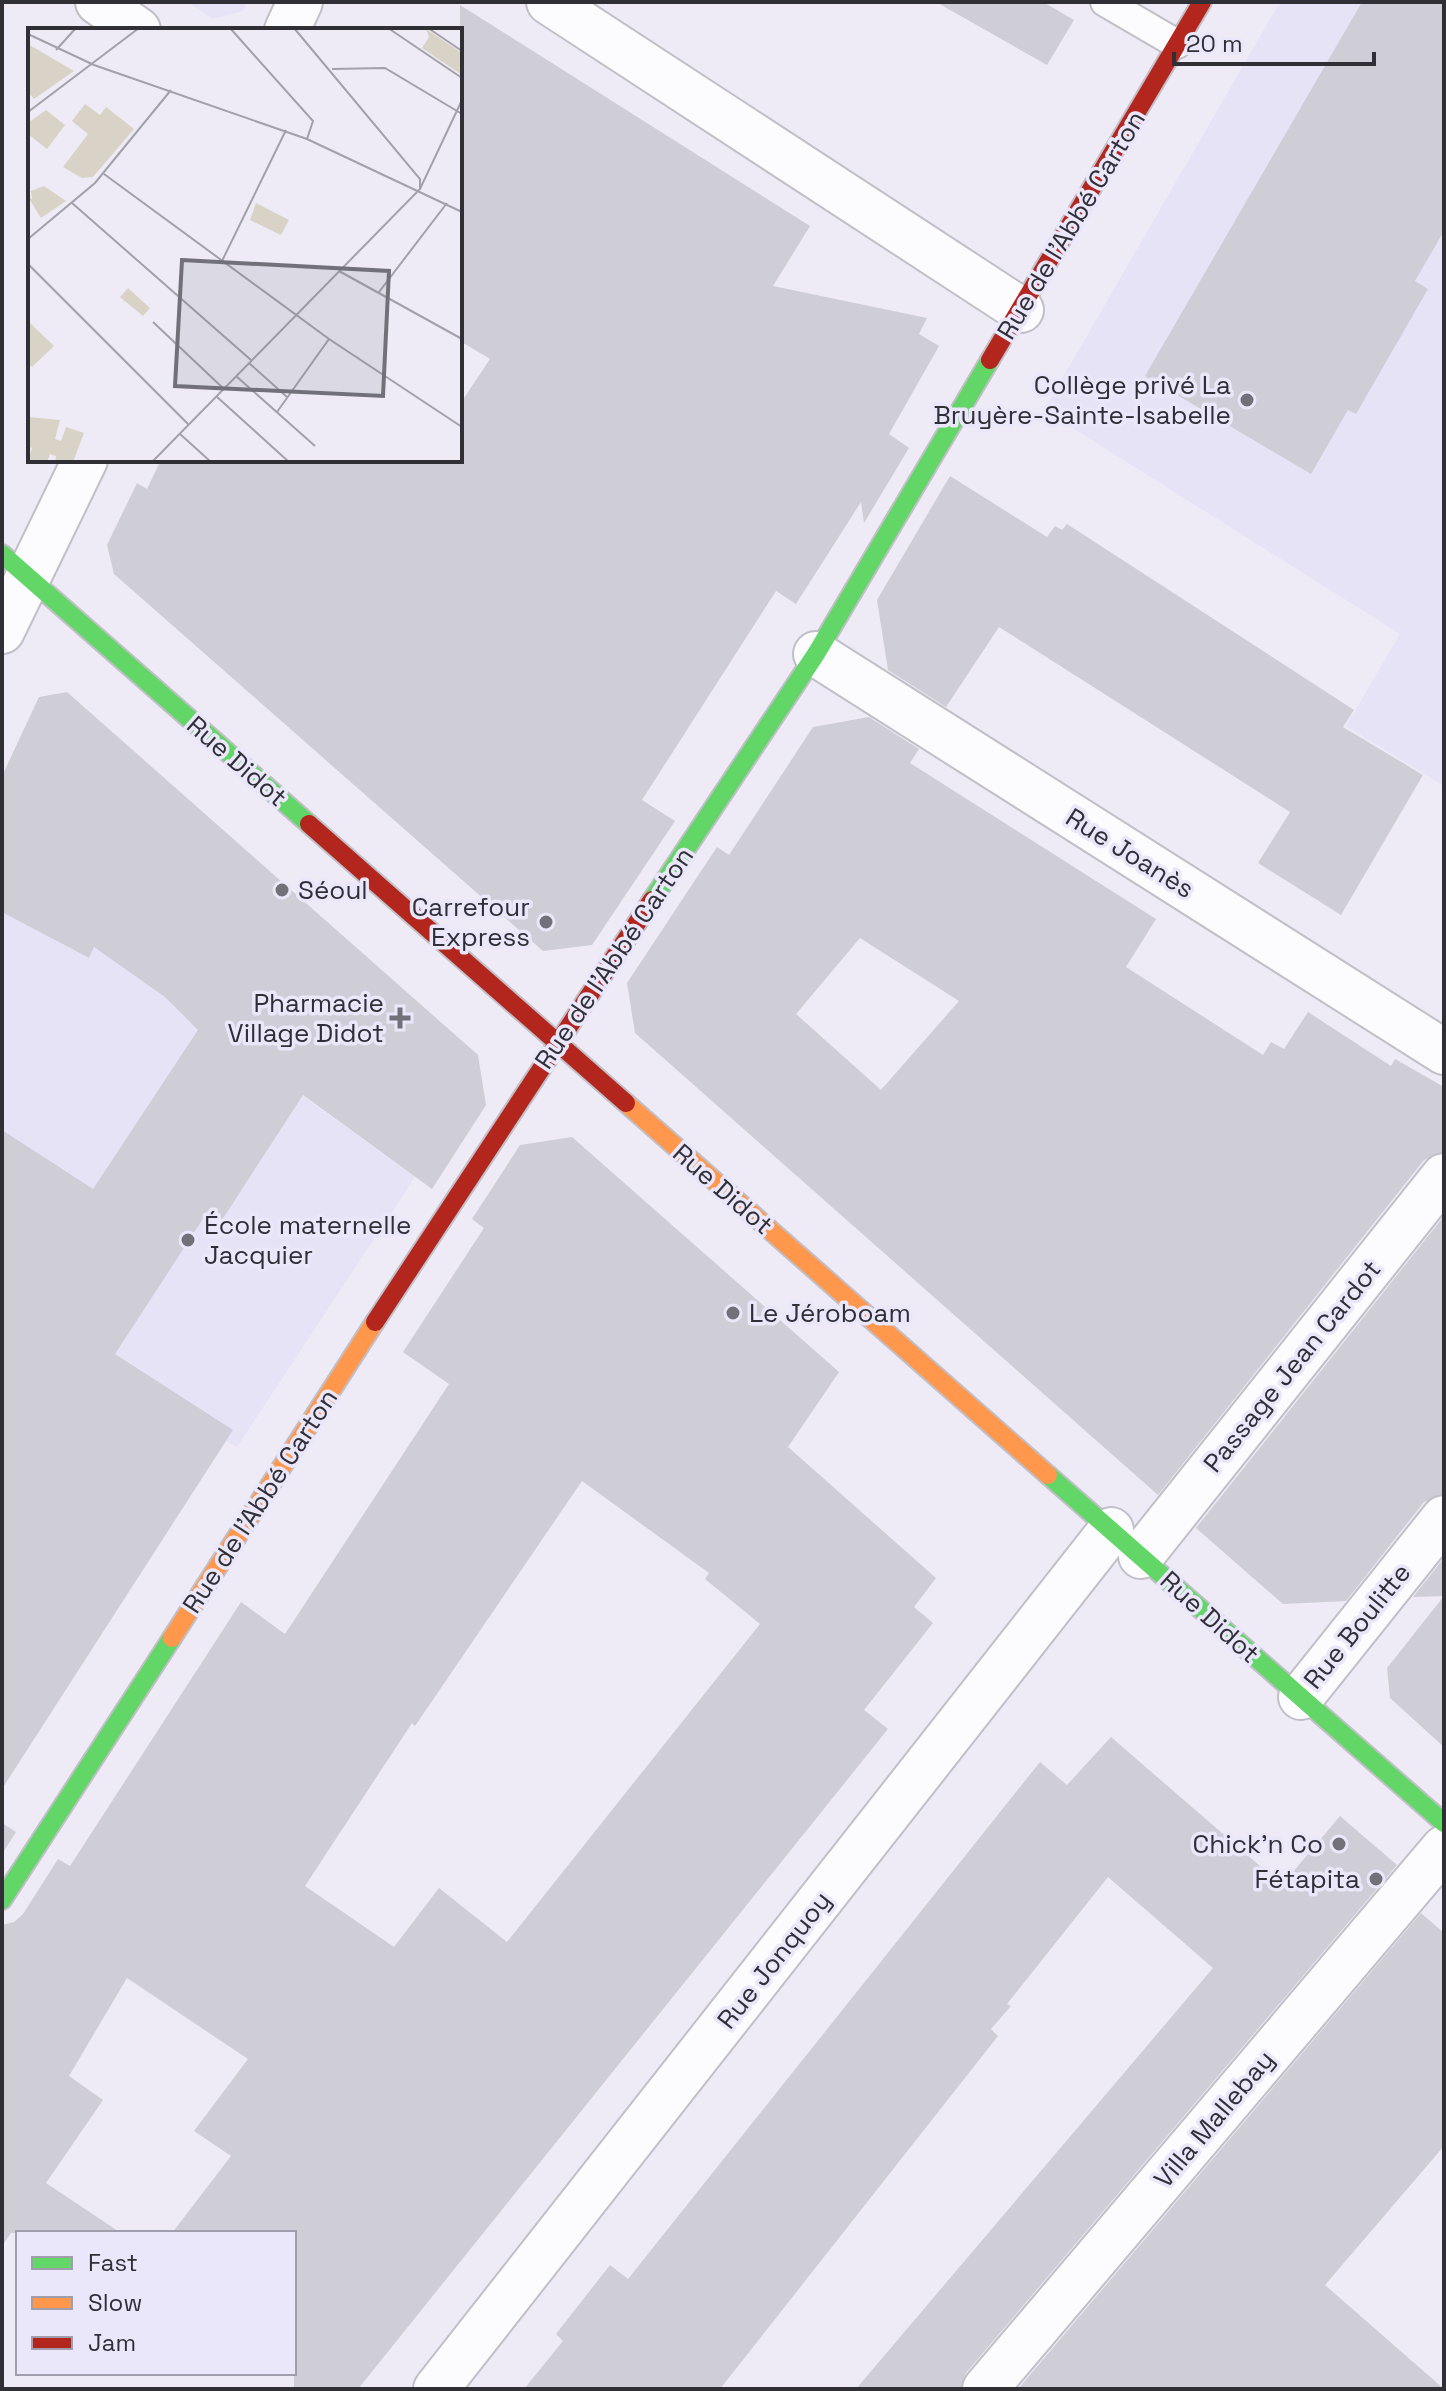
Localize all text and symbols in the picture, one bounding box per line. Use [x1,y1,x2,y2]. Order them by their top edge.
scale bar [1174,16,1374,66]
inset map [28,28,462,462]
text: 20 m [1186,28,1243,59]
street label: Rue de l'Abbé Carton [989,104,1153,346]
place label: Collège privé La Bruyère-Sainte-Isabelle [934,368,1231,432]
marker: Collège privé La Bruyère-Sainte-Isabelle [1238,391,1256,409]
street label: Rue Didot [180,708,294,814]
street label: Rue Joanès [1059,800,1201,906]
street label: Rue de l'Abbé Carton [527,840,701,1076]
place label: Séoul [298,873,368,907]
marker: Séoul [273,881,291,899]
place label: Carrefour Express [412,890,530,954]
marker: Carrefour Express [537,913,555,931]
place label: Pharmacie Village Didot [228,986,384,1050]
marker: Pharmacie Village Didot [391,1009,409,1027]
street label: Rue Didot [666,1136,780,1242]
place label: École maternelle Jacquier [204,1208,411,1272]
marker: École maternelle Jacquier [179,1231,197,1249]
street label: Passage Jean Cardot [1196,1253,1388,1479]
place label: Le Jéroboam [749,1296,911,1330]
marker: Le Jéroboam [724,1304,742,1322]
street label: Rue de l'Abbé Carton [175,1382,345,1620]
street label: Rue Boulitte [1296,1556,1418,1696]
street label: Rue Didot [1153,1563,1267,1671]
place label: Chick'n Co [1193,1827,1323,1861]
marker: Chick'n Co [1330,1835,1348,1853]
place label: Fétapita [1254,1862,1360,1896]
marker: Fétapita [1367,1870,1385,1888]
street label: Rue Jonquoy [710,1884,838,2036]
street label: Villa Mallebay [1146,2043,1282,2195]
legend [16,2231,296,2375]
text: Fast [88,2247,138,2278]
text: Slow [88,2287,142,2318]
text: Jam [88,2327,136,2358]

